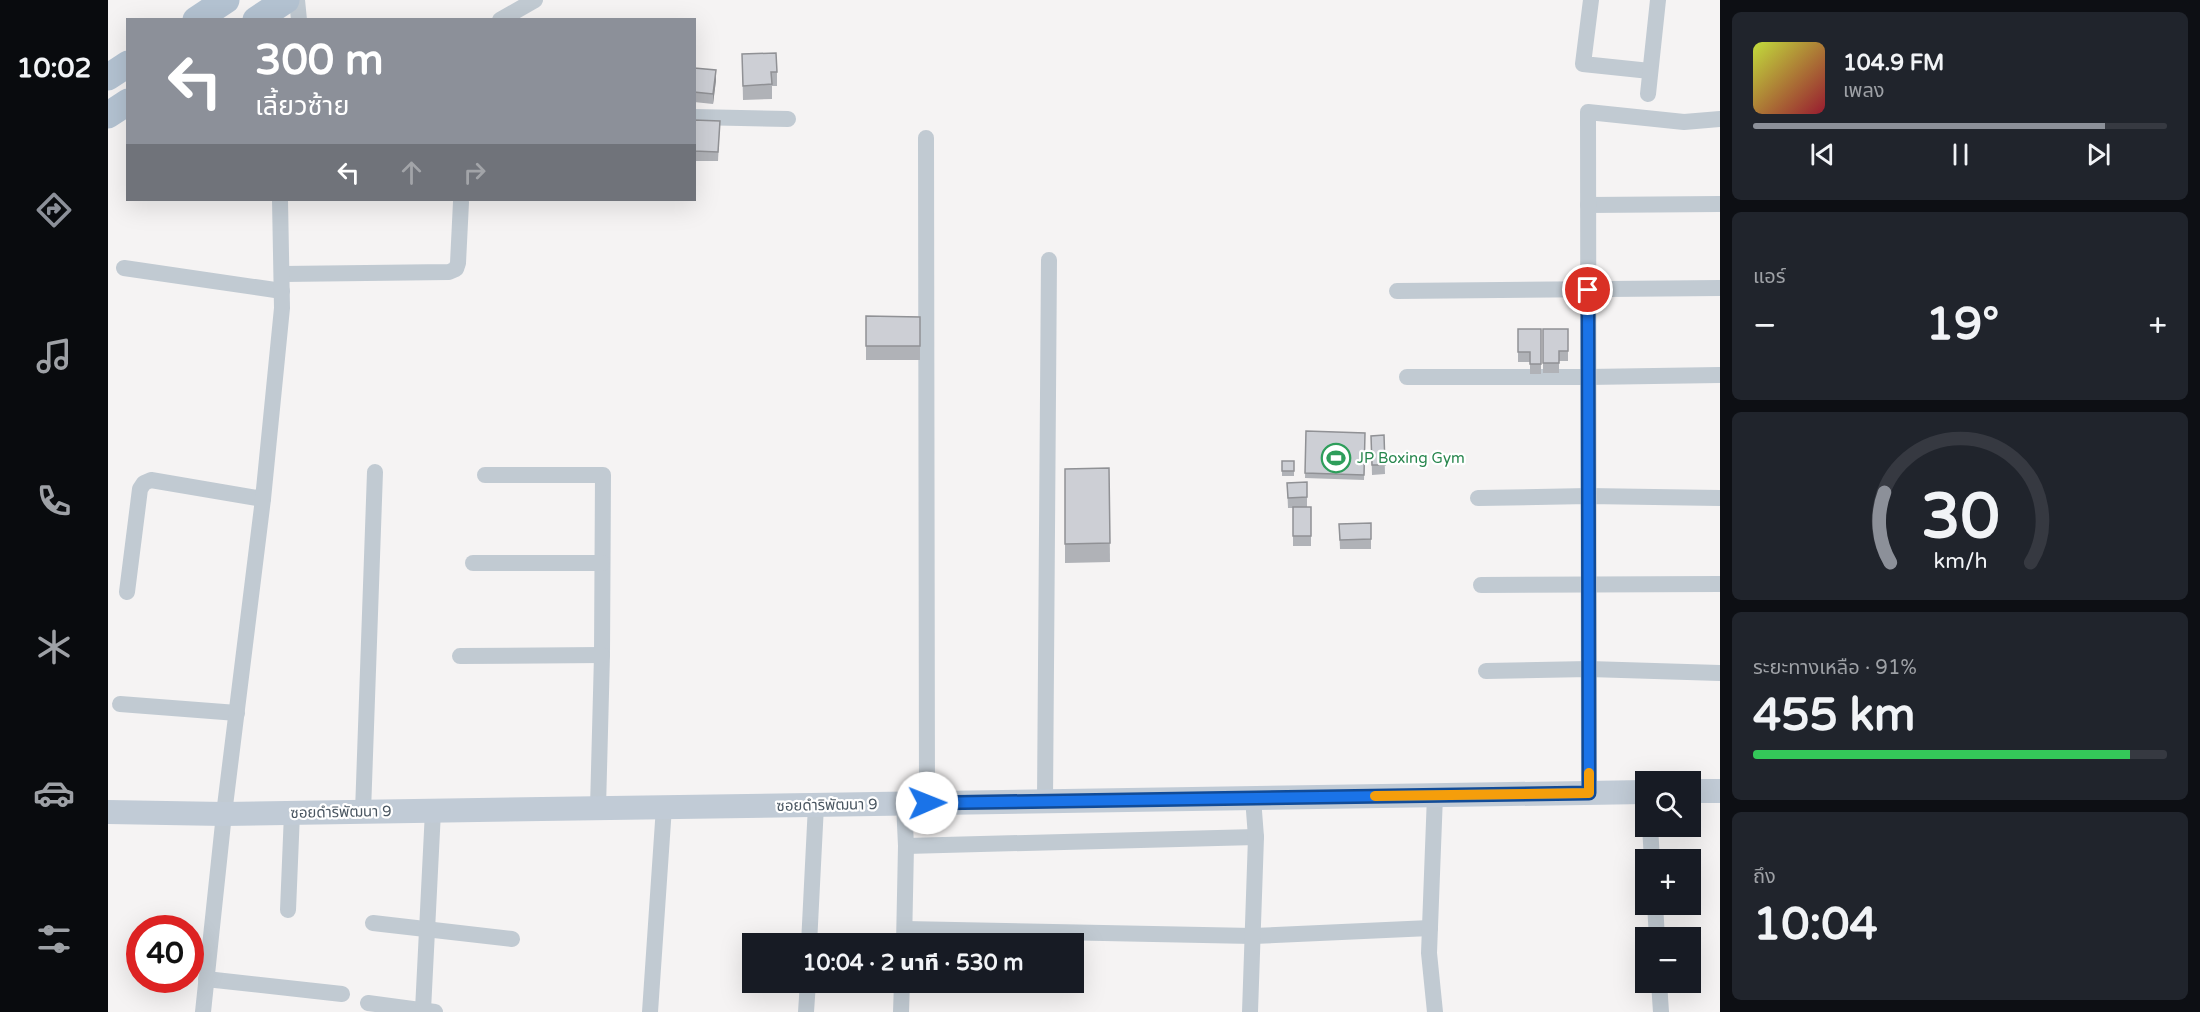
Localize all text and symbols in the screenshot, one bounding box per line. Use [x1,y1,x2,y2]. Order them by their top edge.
text: 300 m [255,35,384,86]
icon: left [156,42,234,120]
text: 104.9 FM [1843,50,1944,76]
text: 10:02 [17,52,91,85]
text: เพลง [1843,79,1885,103]
text: เลี้ยวซ้าย [255,90,349,123]
icon: previous [1806,138,1839,171]
icon: pause [1944,138,1977,171]
icon: next [2082,138,2115,171]
icon: left [332,156,365,189]
icon: ahead [395,156,428,189]
icon: right [458,156,491,189]
icon: directions [33,189,75,231]
pin [1562,264,1613,315]
text: แอร์ [1753,265,1785,289]
icon: arrive [1571,273,1604,306]
text: 19° [1926,298,1999,352]
text: − [1753,306,1777,345]
text: + [2148,306,2167,345]
icon: music [33,335,75,377]
sports icon: JP Boxing Gym [1320,442,1352,474]
place label: JP Boxing Gym [1357,449,1465,467]
icon: phone [33,480,75,522]
text: 30 [1921,480,1999,555]
text: km/h [1933,548,1987,574]
icon: climate [33,626,75,668]
text: ระยะทางเหลือ · 91% [1753,656,1917,680]
text: 455 km [1753,689,1915,743]
position arrow [895,771,959,835]
map controls [1635,771,1701,993]
button: search [1635,771,1701,837]
icon: car [33,772,75,814]
street label: ซอยดำริพัฒนา 9 [776,795,878,815]
street label: ซอยดำริพัฒนา 9 [290,802,392,822]
button: + [1635,849,1701,915]
text: ถึง [1753,865,1776,889]
text: 10:04 [1753,898,1878,952]
speed limit sign: 40 [126,915,204,993]
icon: filters [33,918,75,960]
button: − [1635,927,1701,993]
text: 10:04 · 2 นาที · 530 m [803,950,1023,976]

